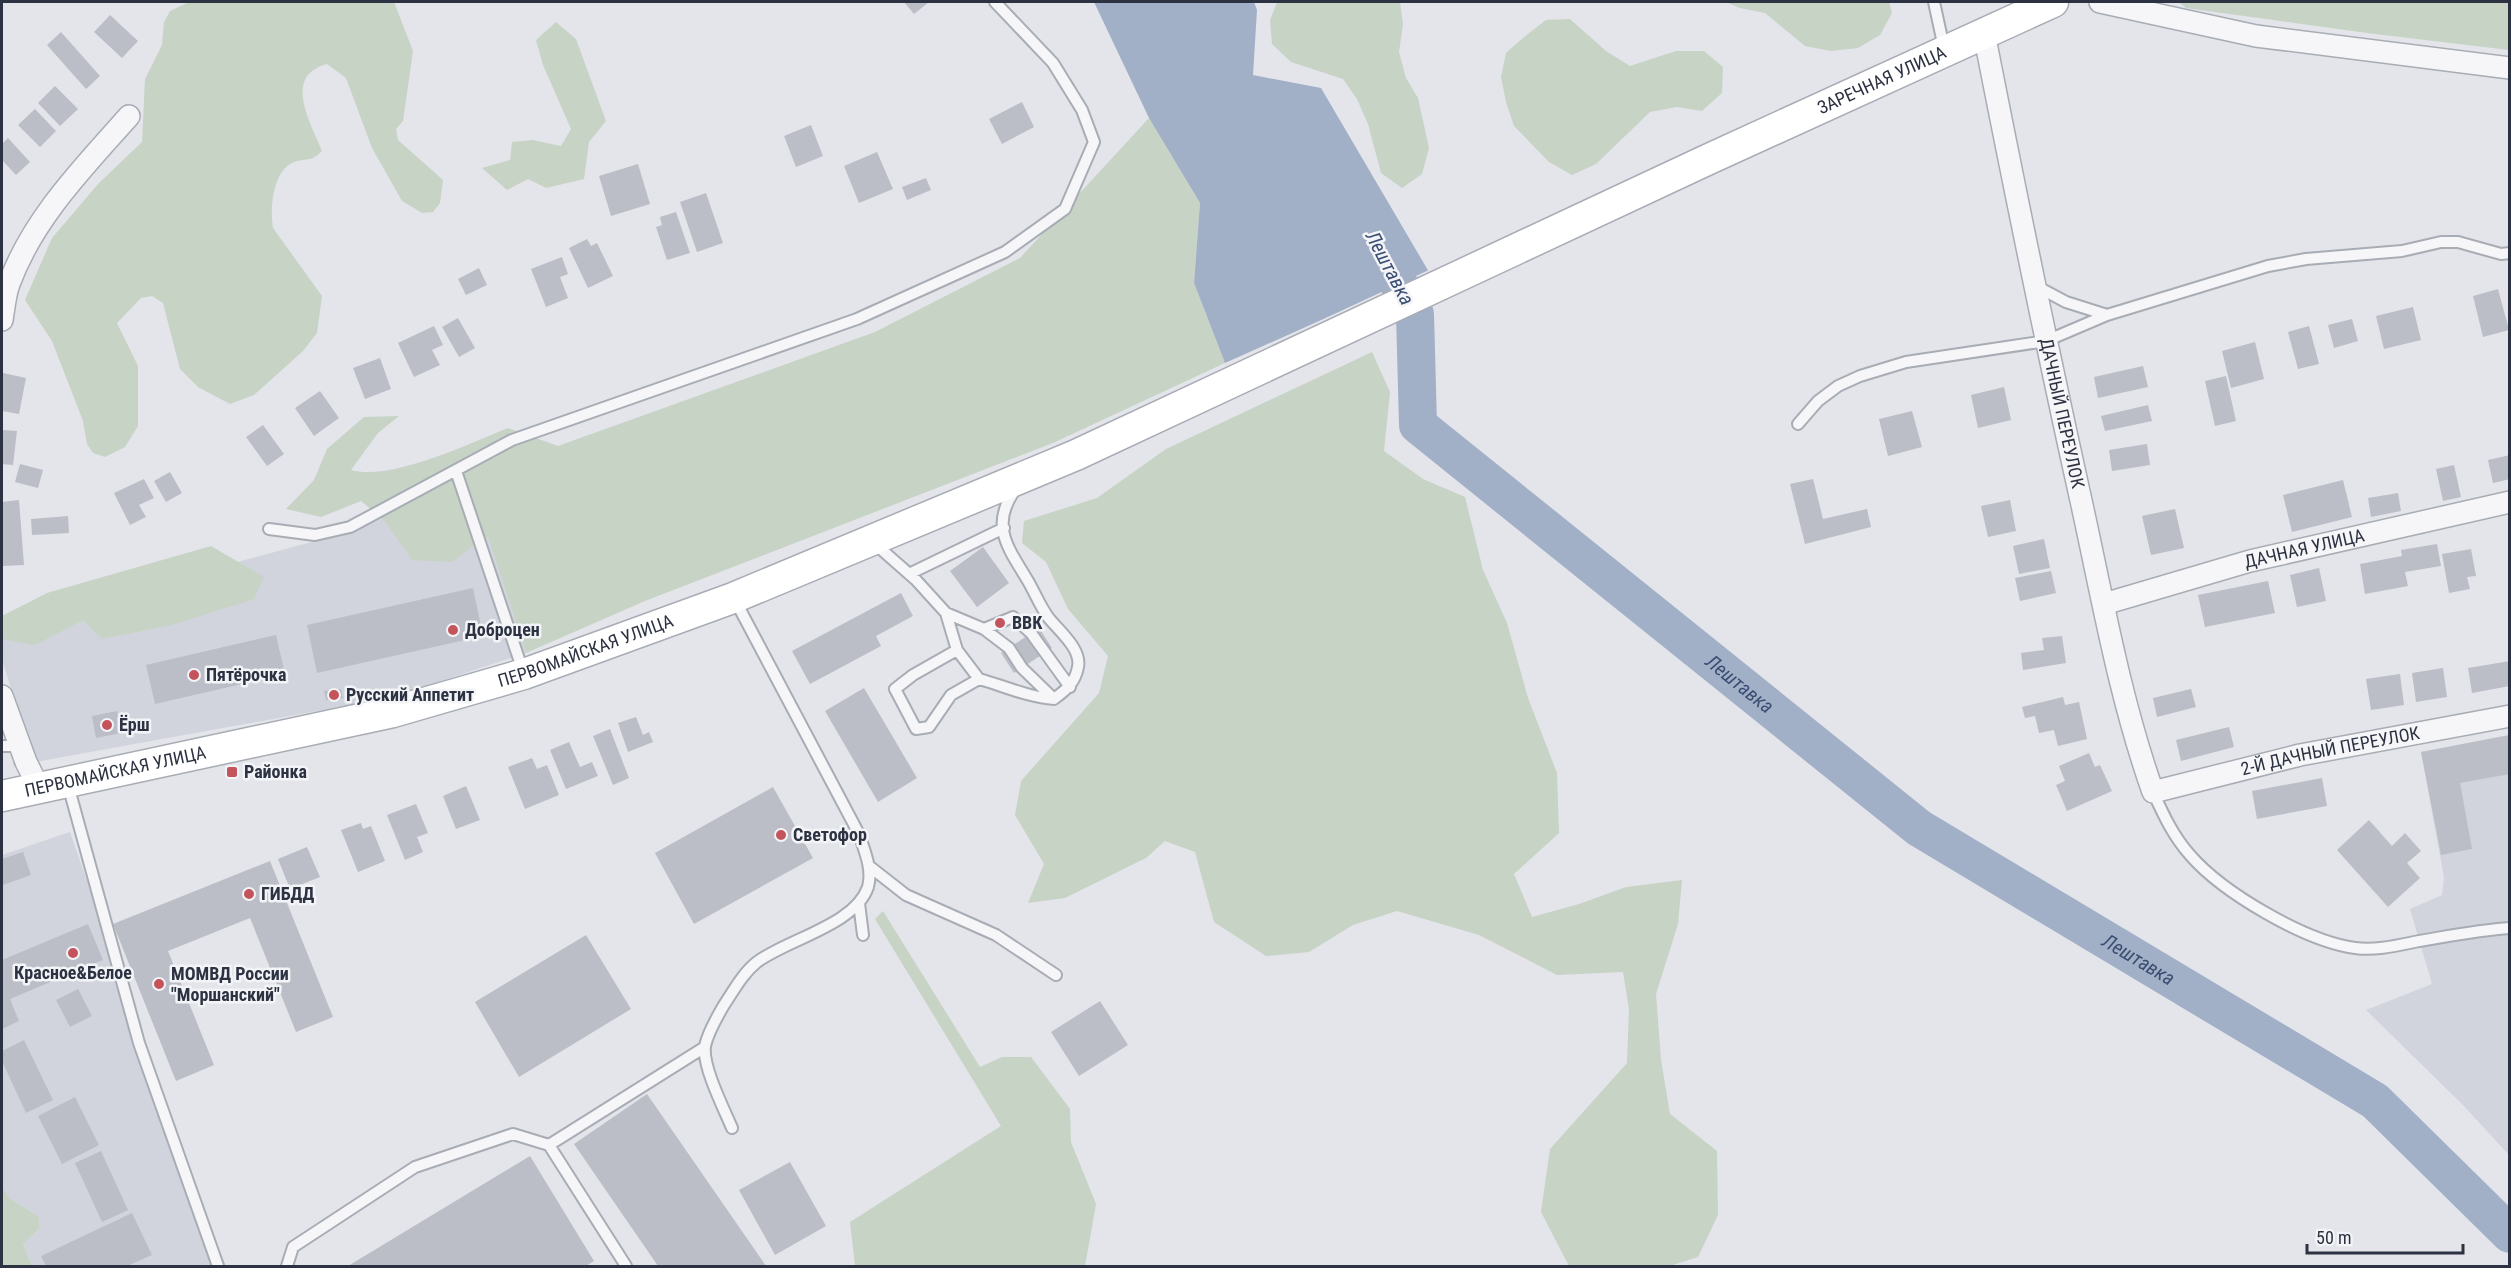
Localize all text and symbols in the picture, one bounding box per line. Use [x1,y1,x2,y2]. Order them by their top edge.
street label: ЗАРЕЧНАЯ УЛИЦА [1814,41,1950,118]
water label: Лештавка [1360,226,1419,309]
street label: ДАЧНЫЙ ПЕРЕУЛОК [2036,336,2089,490]
street label: ДАЧНАЯ УЛИЦА [2242,524,2367,572]
street label: ПЕРВОМАЙСКАЯ УЛИЦА [495,609,677,691]
place label: ВВК [1012,612,1043,633]
marker: ВВК [993,616,1007,630]
place label: Доброцен [465,619,540,640]
marker: Доброцен [446,623,460,637]
water label: Лештавка [1700,649,1779,718]
place label: Пятёрочка [206,664,286,685]
marker: Пятёрочка [187,668,201,682]
place label: Русский Аппетит [346,684,474,705]
marker: Русский Аппетит [327,688,341,702]
place label: Ёрш [119,714,150,735]
marker: Ёрш [100,718,114,732]
street label: 2-Й ДАЧНЫЙ ПЕРЕУЛОК [2239,722,2421,779]
street label: ПЕРВОМАЙСКАЯ УЛИЦА [23,741,208,801]
place label: Районка [244,761,307,782]
marker: Районка [225,765,239,779]
place label: Светофор [793,824,867,845]
marker: Светофор [774,828,788,842]
place label: ГИБДД [261,883,315,904]
marker: ГИБДД [242,887,256,901]
water label: Лештавка [2097,928,2179,990]
marker: Красное&Белое [66,946,80,960]
place label: Красное&Белое [14,962,132,983]
place label: МОМВД России "Моршанский" [171,963,289,1005]
marker: МОМВД России "Моршанский" [152,977,166,991]
scale bar [2307,1217,2463,1255]
text: 50 m [2316,1227,2351,1248]

